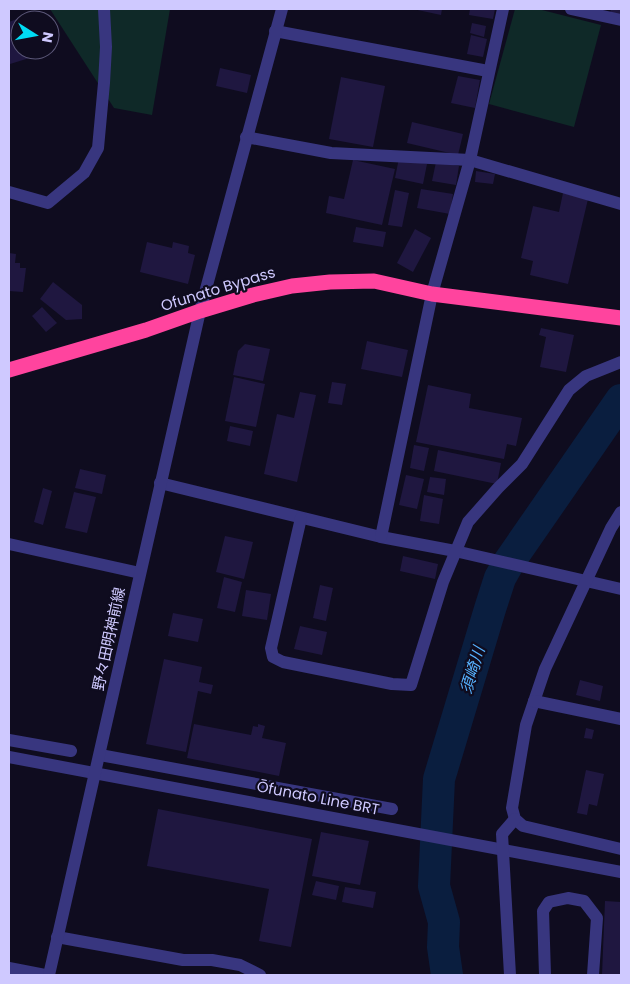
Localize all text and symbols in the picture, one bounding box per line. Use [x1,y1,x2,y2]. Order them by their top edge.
north arrow [10,10,60,60]
text: N [37,30,59,45]
street label: Ofunato Bypass [158,261,278,316]
street label: 野々田明神前線 [87,585,130,692]
water label: 須崎川 [454,642,491,696]
street label: Ōfunato Line BRT [255,775,381,820]

